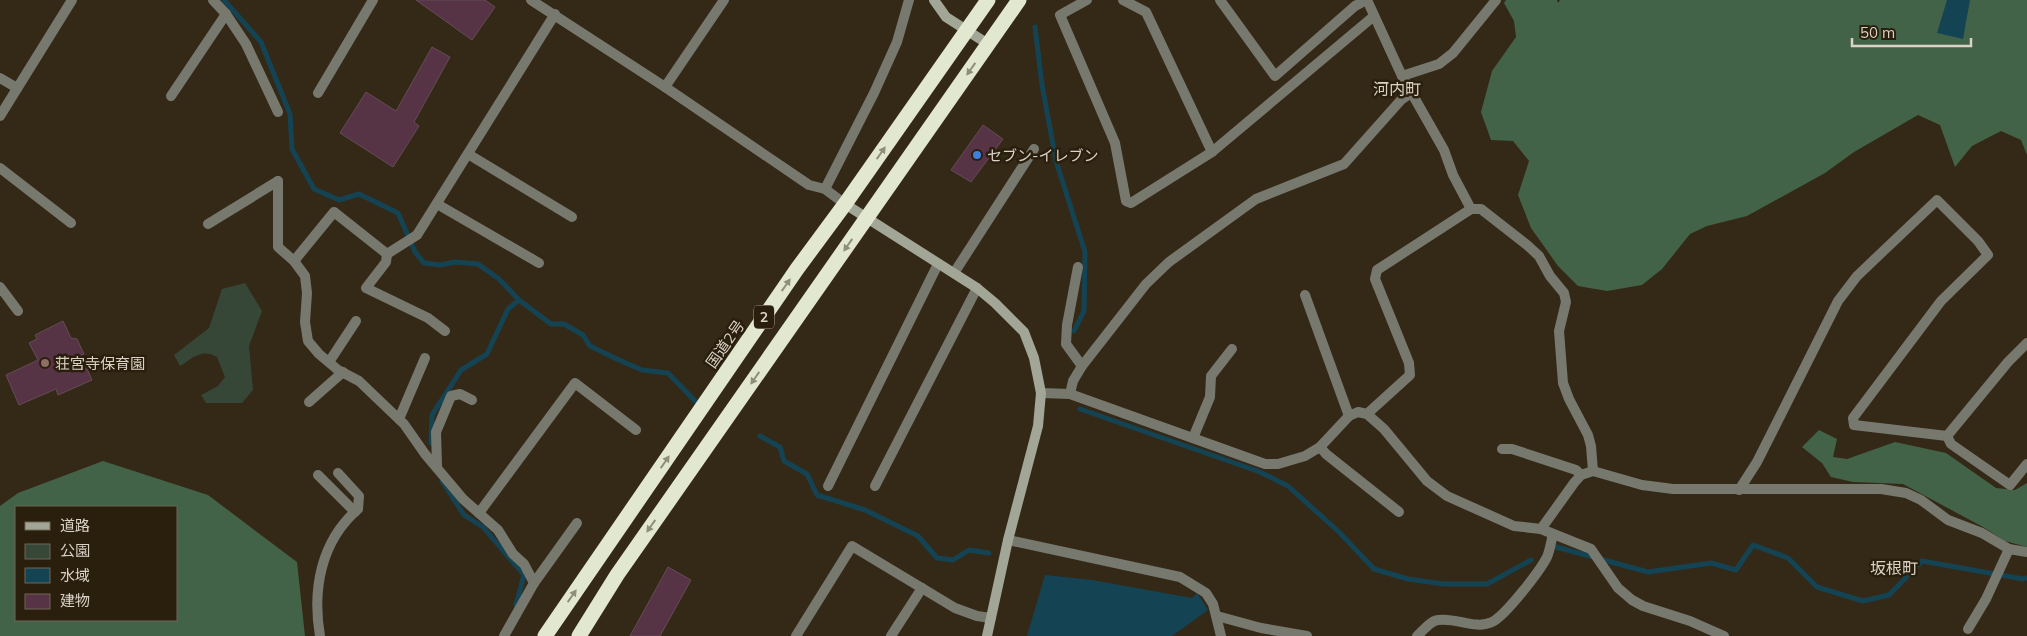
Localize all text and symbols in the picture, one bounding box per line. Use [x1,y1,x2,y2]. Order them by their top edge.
scale bar [1852,15,1971,47]
text: 50 m [1860,23,1895,42]
one-way arrow [966,62,976,76]
district label: 河内町 [1373,79,1421,99]
one-way arrow [876,146,886,160]
place label: セブン-イレブン [987,146,1098,165]
marker: セブン-イレブン [971,149,983,161]
one-way arrow [843,239,853,252]
one-way arrow [781,278,791,292]
road number: 2 [754,306,774,328]
street label: 国道2号 [702,316,748,372]
place label: 荘宮寺保育園 [55,354,145,373]
marker: 荘宮寺保育園 [39,357,51,369]
one-way arrow [750,371,760,385]
one-way arrow [660,455,670,469]
legend [15,506,178,621]
text: 道路 [60,516,90,535]
one-way arrow [646,519,656,532]
text: 公園 [60,541,90,560]
district label: 坂根町 [1870,558,1918,578]
text: 水域 [60,566,90,585]
one-way arrow [567,589,577,603]
text: 建物 [60,591,90,610]

